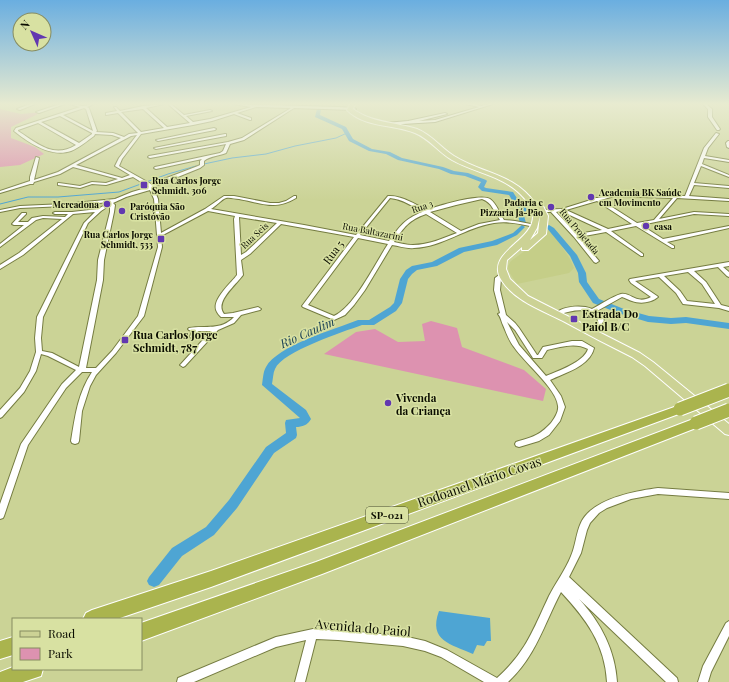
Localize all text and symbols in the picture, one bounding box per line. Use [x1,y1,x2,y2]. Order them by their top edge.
north arrow [12,12,52,52]
text: N [16,16,33,33]
place label: Rua Carlos Jorge Schmidt, 306 [152,174,222,196]
marker: Rua Carlos Jorge Schmidt, 306 [139,180,149,190]
place label: Academia BK Saúde em Movimento [598,186,682,208]
marker: Academia BK Saúde em Movimento [586,192,596,202]
place label: Padaria e Pizzaria Já-Pão [480,196,543,218]
street label: Rua 3 [410,197,434,215]
place label: Mercadona [52,198,99,210]
marker: Mercadona [102,199,112,209]
place label: Paróquia São Cristóvão [130,200,185,222]
marker: Padaria e Pizzaria Já-Pão [546,202,556,212]
marker: Paróquia São Cristóvão [117,206,127,216]
street label: Rua Projetada [557,206,603,257]
street label: Rua Seis [238,219,270,251]
street label: Rua Baltazarini [342,219,405,243]
place label: casa [654,220,672,232]
marker: casa [641,221,651,231]
place label: Rua Carlos Jorge Schmidt, 533 [84,228,154,250]
marker: Rua Carlos Jorge Schmidt, 533 [156,234,166,244]
street label: Rua 5 [319,237,347,267]
place label: Estrada Do Paiol B/C [582,306,638,334]
water label: Rio Caulim [276,313,337,352]
marker: Estrada Do Paiol B/C [569,314,579,324]
place label: Rua Carlos Jorge Schmidt, 787 [133,327,218,355]
marker: Rua Carlos Jorge Schmidt, 787 [120,335,130,345]
place label: Vivenda da Criança [395,390,451,418]
marker: Vivenda da Criança [383,398,393,408]
street label: Rodoanel Mário Covas [415,452,544,510]
road number: SP-021 [366,507,408,523]
street label: Avenida do Paiol [313,614,412,640]
legend [12,618,142,670]
text: Road [48,625,75,641]
text: Park [48,645,73,661]

